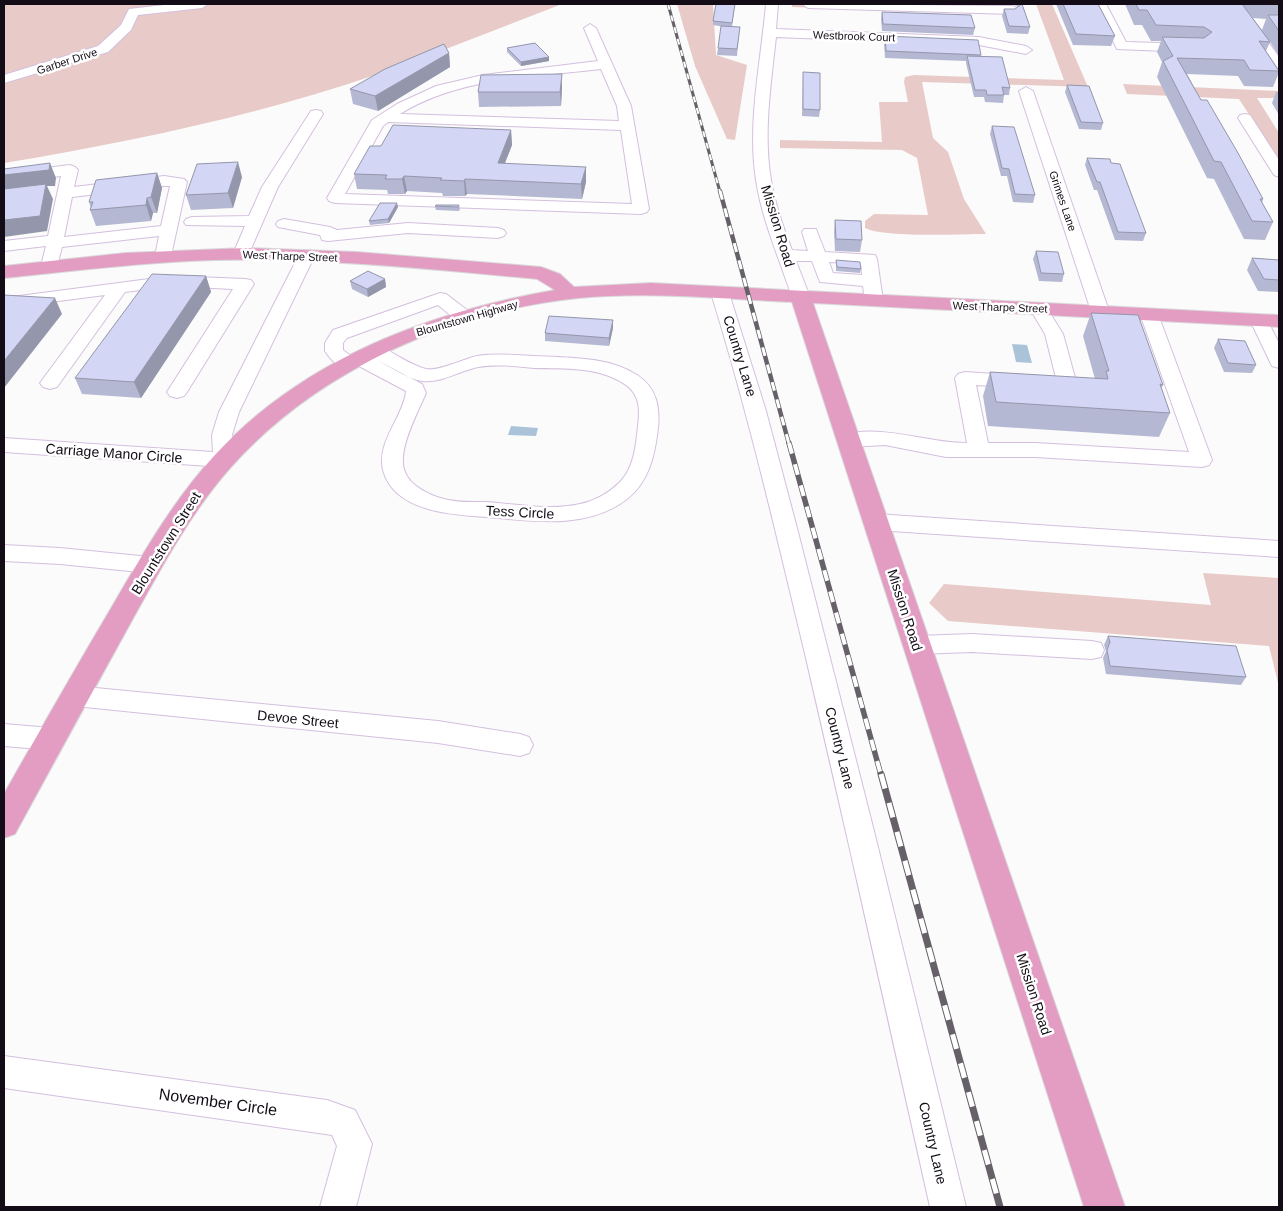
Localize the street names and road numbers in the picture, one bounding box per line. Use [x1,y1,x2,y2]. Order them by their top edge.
street label: Westbrook Court [813,29,895,43]
street label: Garber Drive [35,46,99,76]
street label: Grimes Lane [1047,169,1079,233]
street label: Mission Road [758,183,798,269]
street label: West Tharpe Street [242,248,338,264]
street label: Blountstown Highway [415,298,520,338]
street label: West Tharpe Street [952,299,1048,315]
street label: Country Lane [720,313,760,399]
street label: Carriage Manor Circle [45,440,183,466]
street label: Blountstown Street [128,489,204,597]
street label: Tess Circle [485,502,555,522]
street label: Mission Road [884,567,926,653]
street label: Country Lane [822,705,858,791]
street label: Devoe Street [257,707,340,731]
street label: Mission Road [1013,951,1055,1037]
street label: November Circle [158,1085,278,1119]
street label: Country Lane [916,1100,950,1186]

